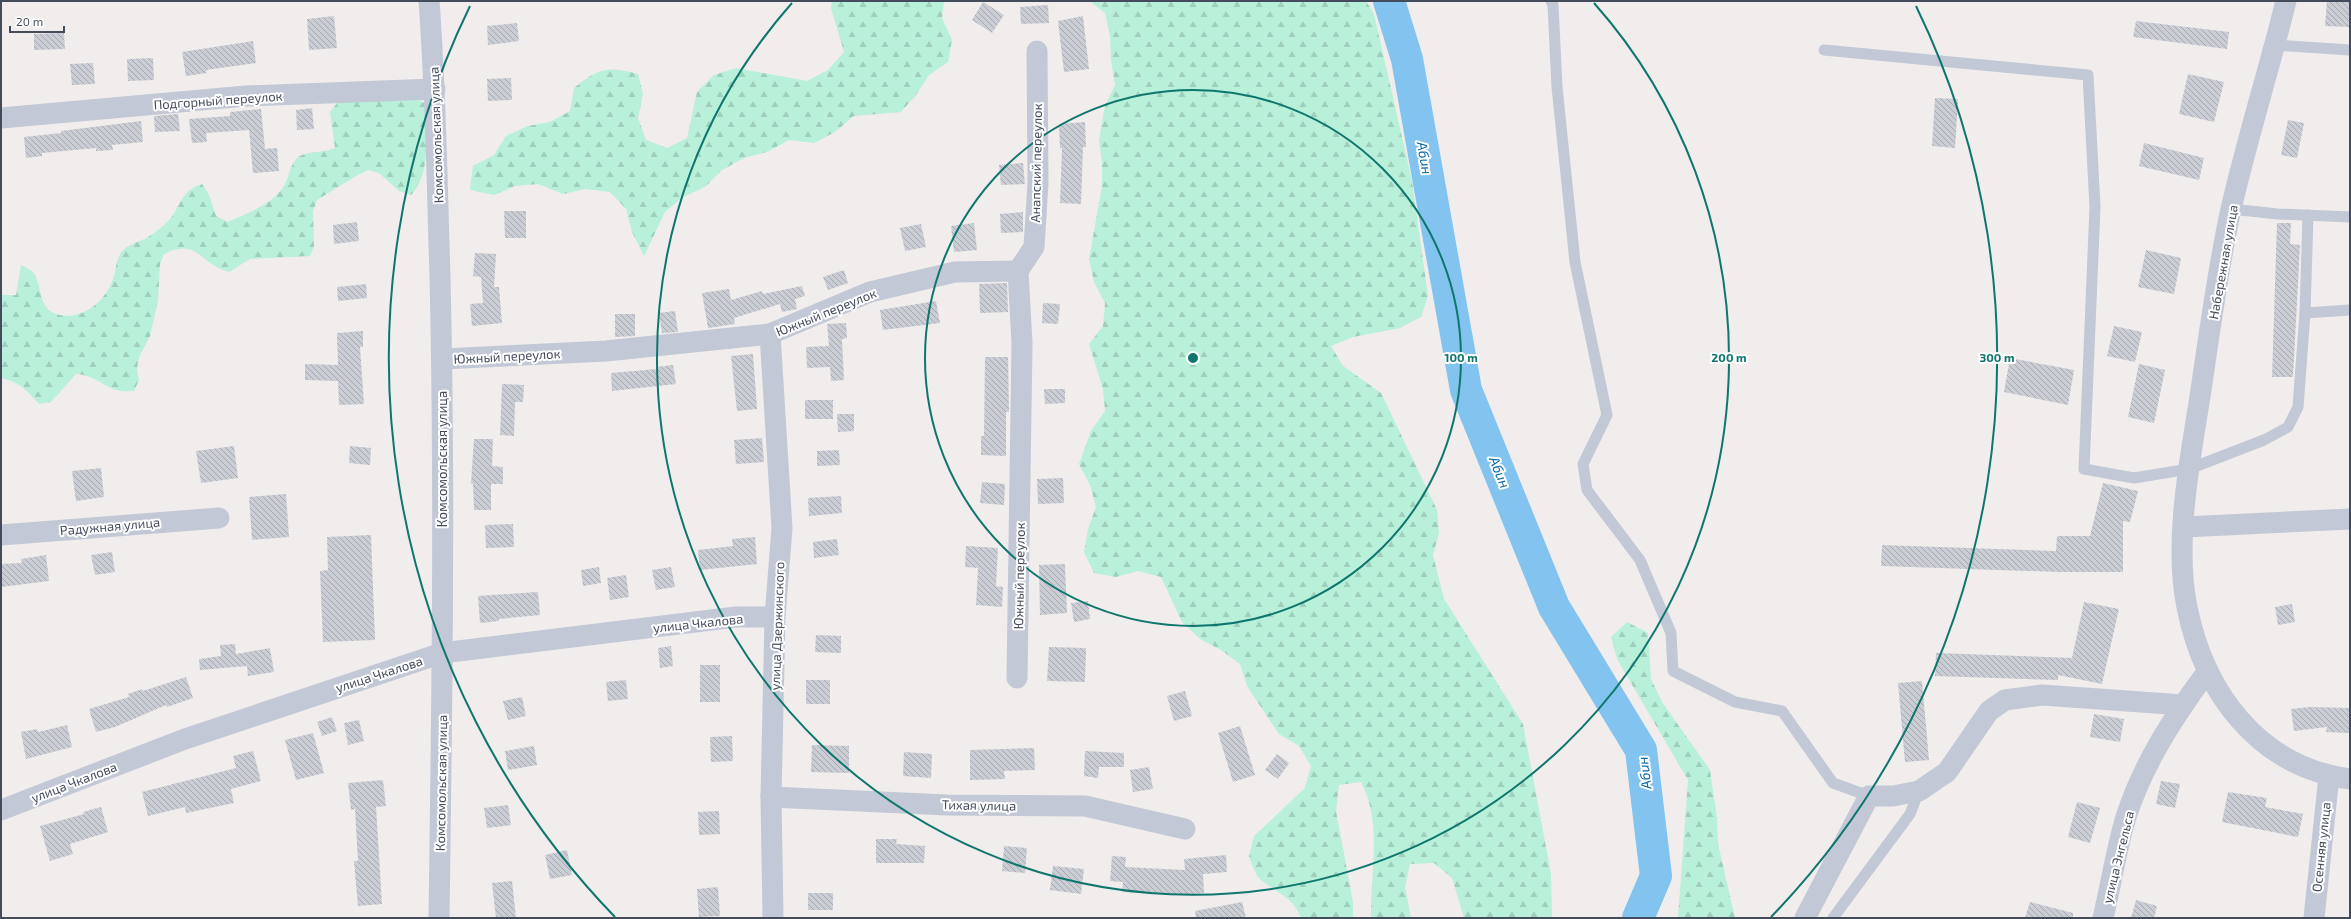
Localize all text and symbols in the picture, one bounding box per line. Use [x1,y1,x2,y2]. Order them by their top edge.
scale bar [10,8,64,34]
text: 20 m [16,14,43,28]
street label: Комсомольская улица [426,67,446,203]
street label: Подгорный переулок [153,88,283,112]
street label: Анапский переулок [1027,103,1045,223]
water label: Абин [1414,139,1436,176]
street label: Набережная улица [2205,203,2241,321]
street label: Южный переулок [773,285,879,339]
street label: Южный переулок [453,345,561,367]
text: 100 m [1444,350,1478,364]
text: 200 m [1711,350,1747,364]
text: 300 m [1979,350,2015,364]
centre of rings [1186,351,1200,365]
street label: Комсомольская улица [434,391,450,527]
water label: Абин [1486,453,1514,490]
street label: Радужная улица [59,514,161,538]
street label: Южный переулок [1010,522,1028,630]
street label: улица Дзержинского [767,561,787,691]
street label: улица Чкалова [652,610,744,636]
street label: улица Чкалова [333,652,425,696]
street label: Комсомольская улица [432,715,450,851]
water label: Абин [1634,756,1655,791]
street label: улица Чкалова [29,758,119,806]
street label: Тихая улица [942,796,1016,814]
street label: Осенняя улица [2308,801,2334,893]
street label: улица Энгельса [2099,809,2137,905]

